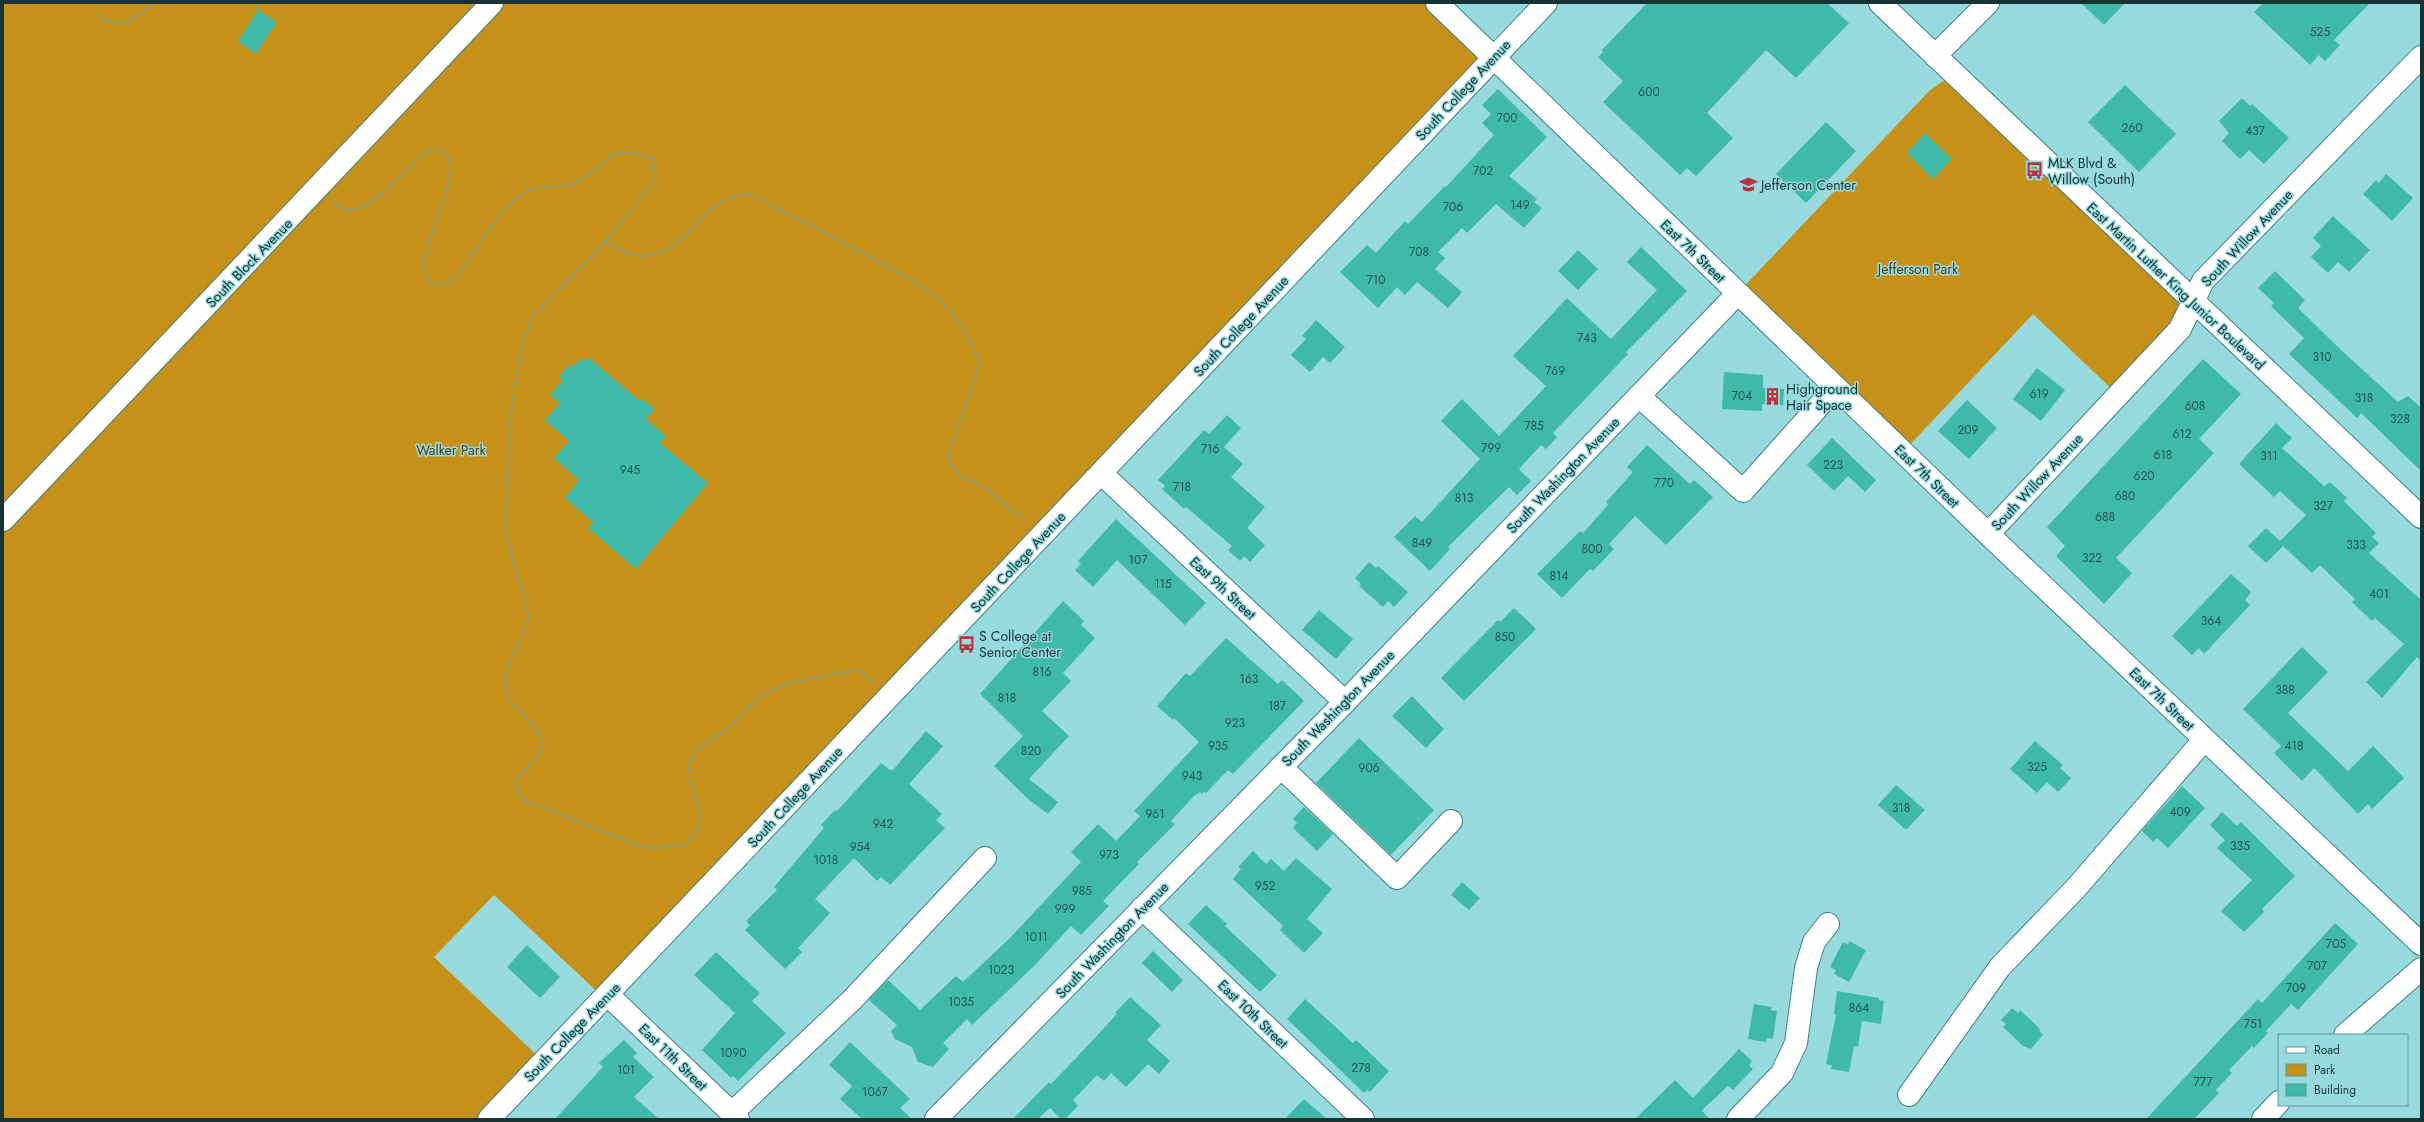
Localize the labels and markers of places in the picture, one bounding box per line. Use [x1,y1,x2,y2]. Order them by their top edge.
place label: MLK Blvd & Willow (South) [2048,153,2135,189]
bus stop icon: MLK Blvd & Willow (South) [2025,161,2045,181]
school or university icon: Jefferson Center [1738,175,1758,195]
place label: Jefferson Center [1759,175,1856,195]
place label: Highground Hair Space [1786,379,1858,415]
building icon: Highground Hair Space [1763,387,1783,407]
place label: S College at Senior Center [979,626,1061,662]
bus stop icon: S College at Senior Center [956,634,976,654]

